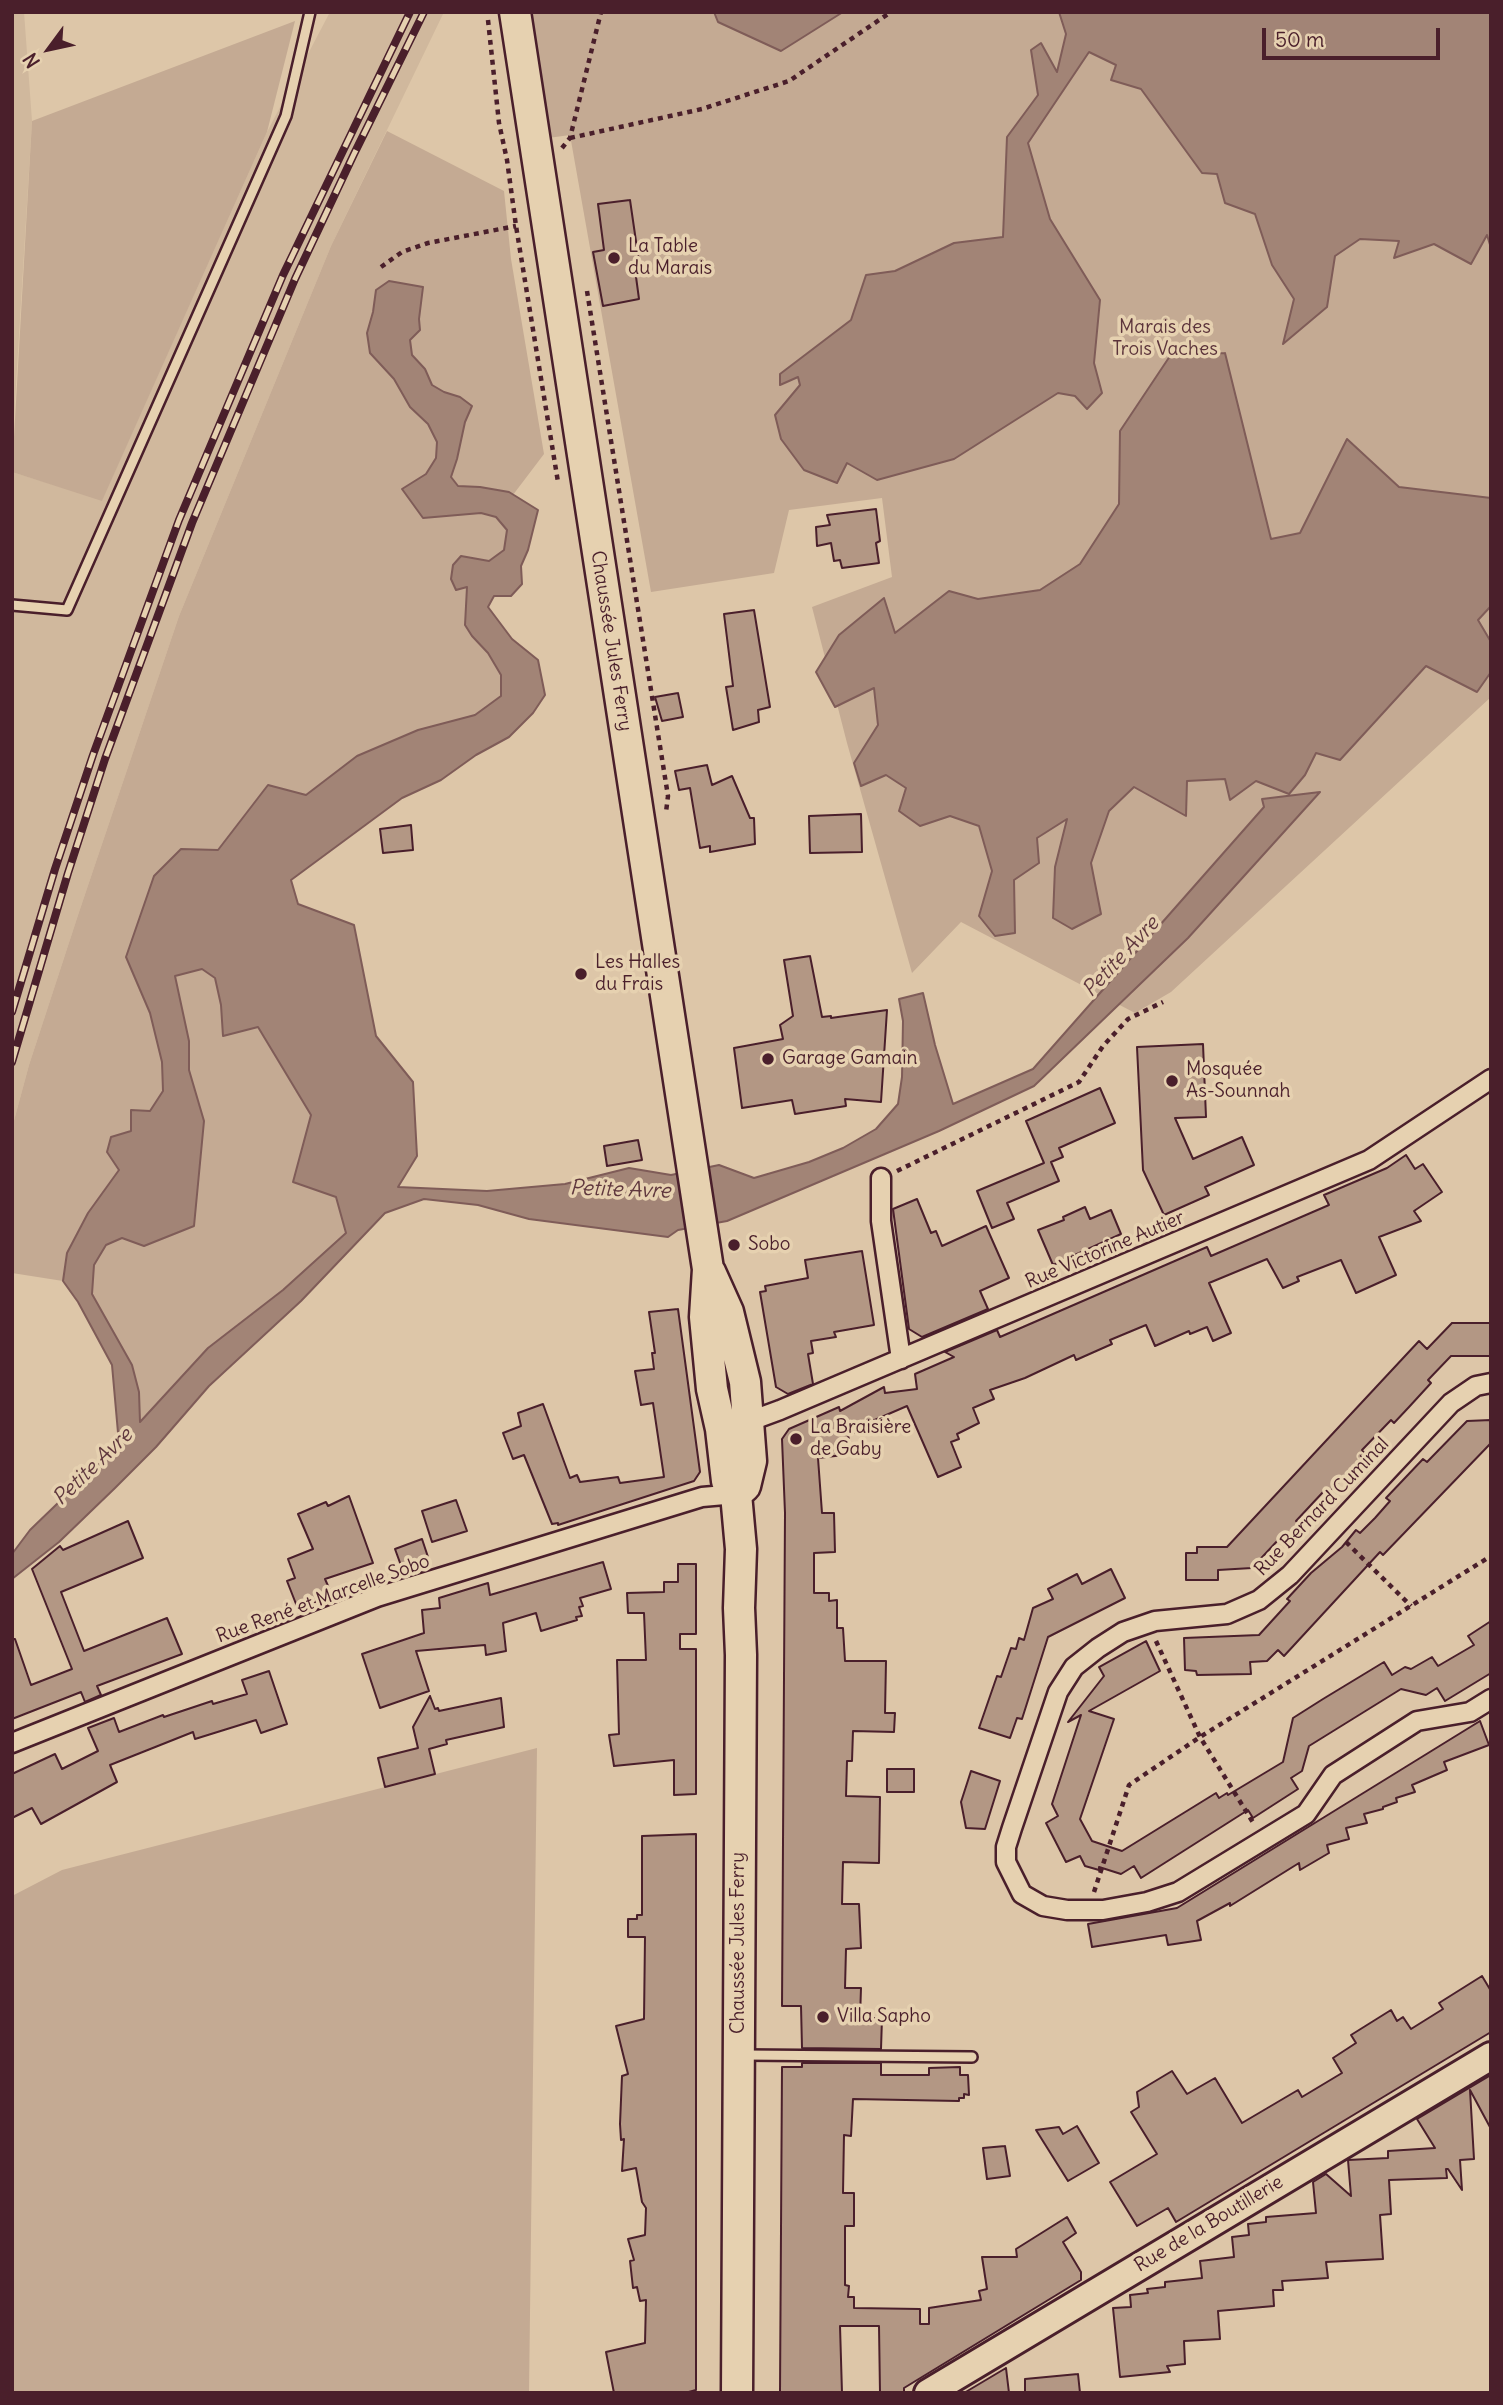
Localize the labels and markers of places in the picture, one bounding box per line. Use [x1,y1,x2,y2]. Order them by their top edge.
place label: La Table du Marais [628,236,712,280]
marker: La Table du Marais [606,250,622,266]
place label: Les Halles du Frais [595,952,680,996]
marker: Les Halles du Frais [573,966,589,982]
place label: Garage Gamain [782,1048,918,1070]
marker: Garage Gamain [760,1051,776,1067]
place label: Mosquée As-Sounnah [1186,1059,1290,1103]
marker: Mosquée As-Sounnah [1164,1073,1180,1089]
place label: Sobo [748,1234,790,1256]
marker: Sobo [726,1237,742,1253]
place label: La Braisière de Gaby [810,1417,911,1461]
marker: La Braisière de Gaby [788,1431,804,1447]
place label: Villa Sapho [837,2006,931,2028]
marker: Villa Sapho [815,2009,831,2025]

